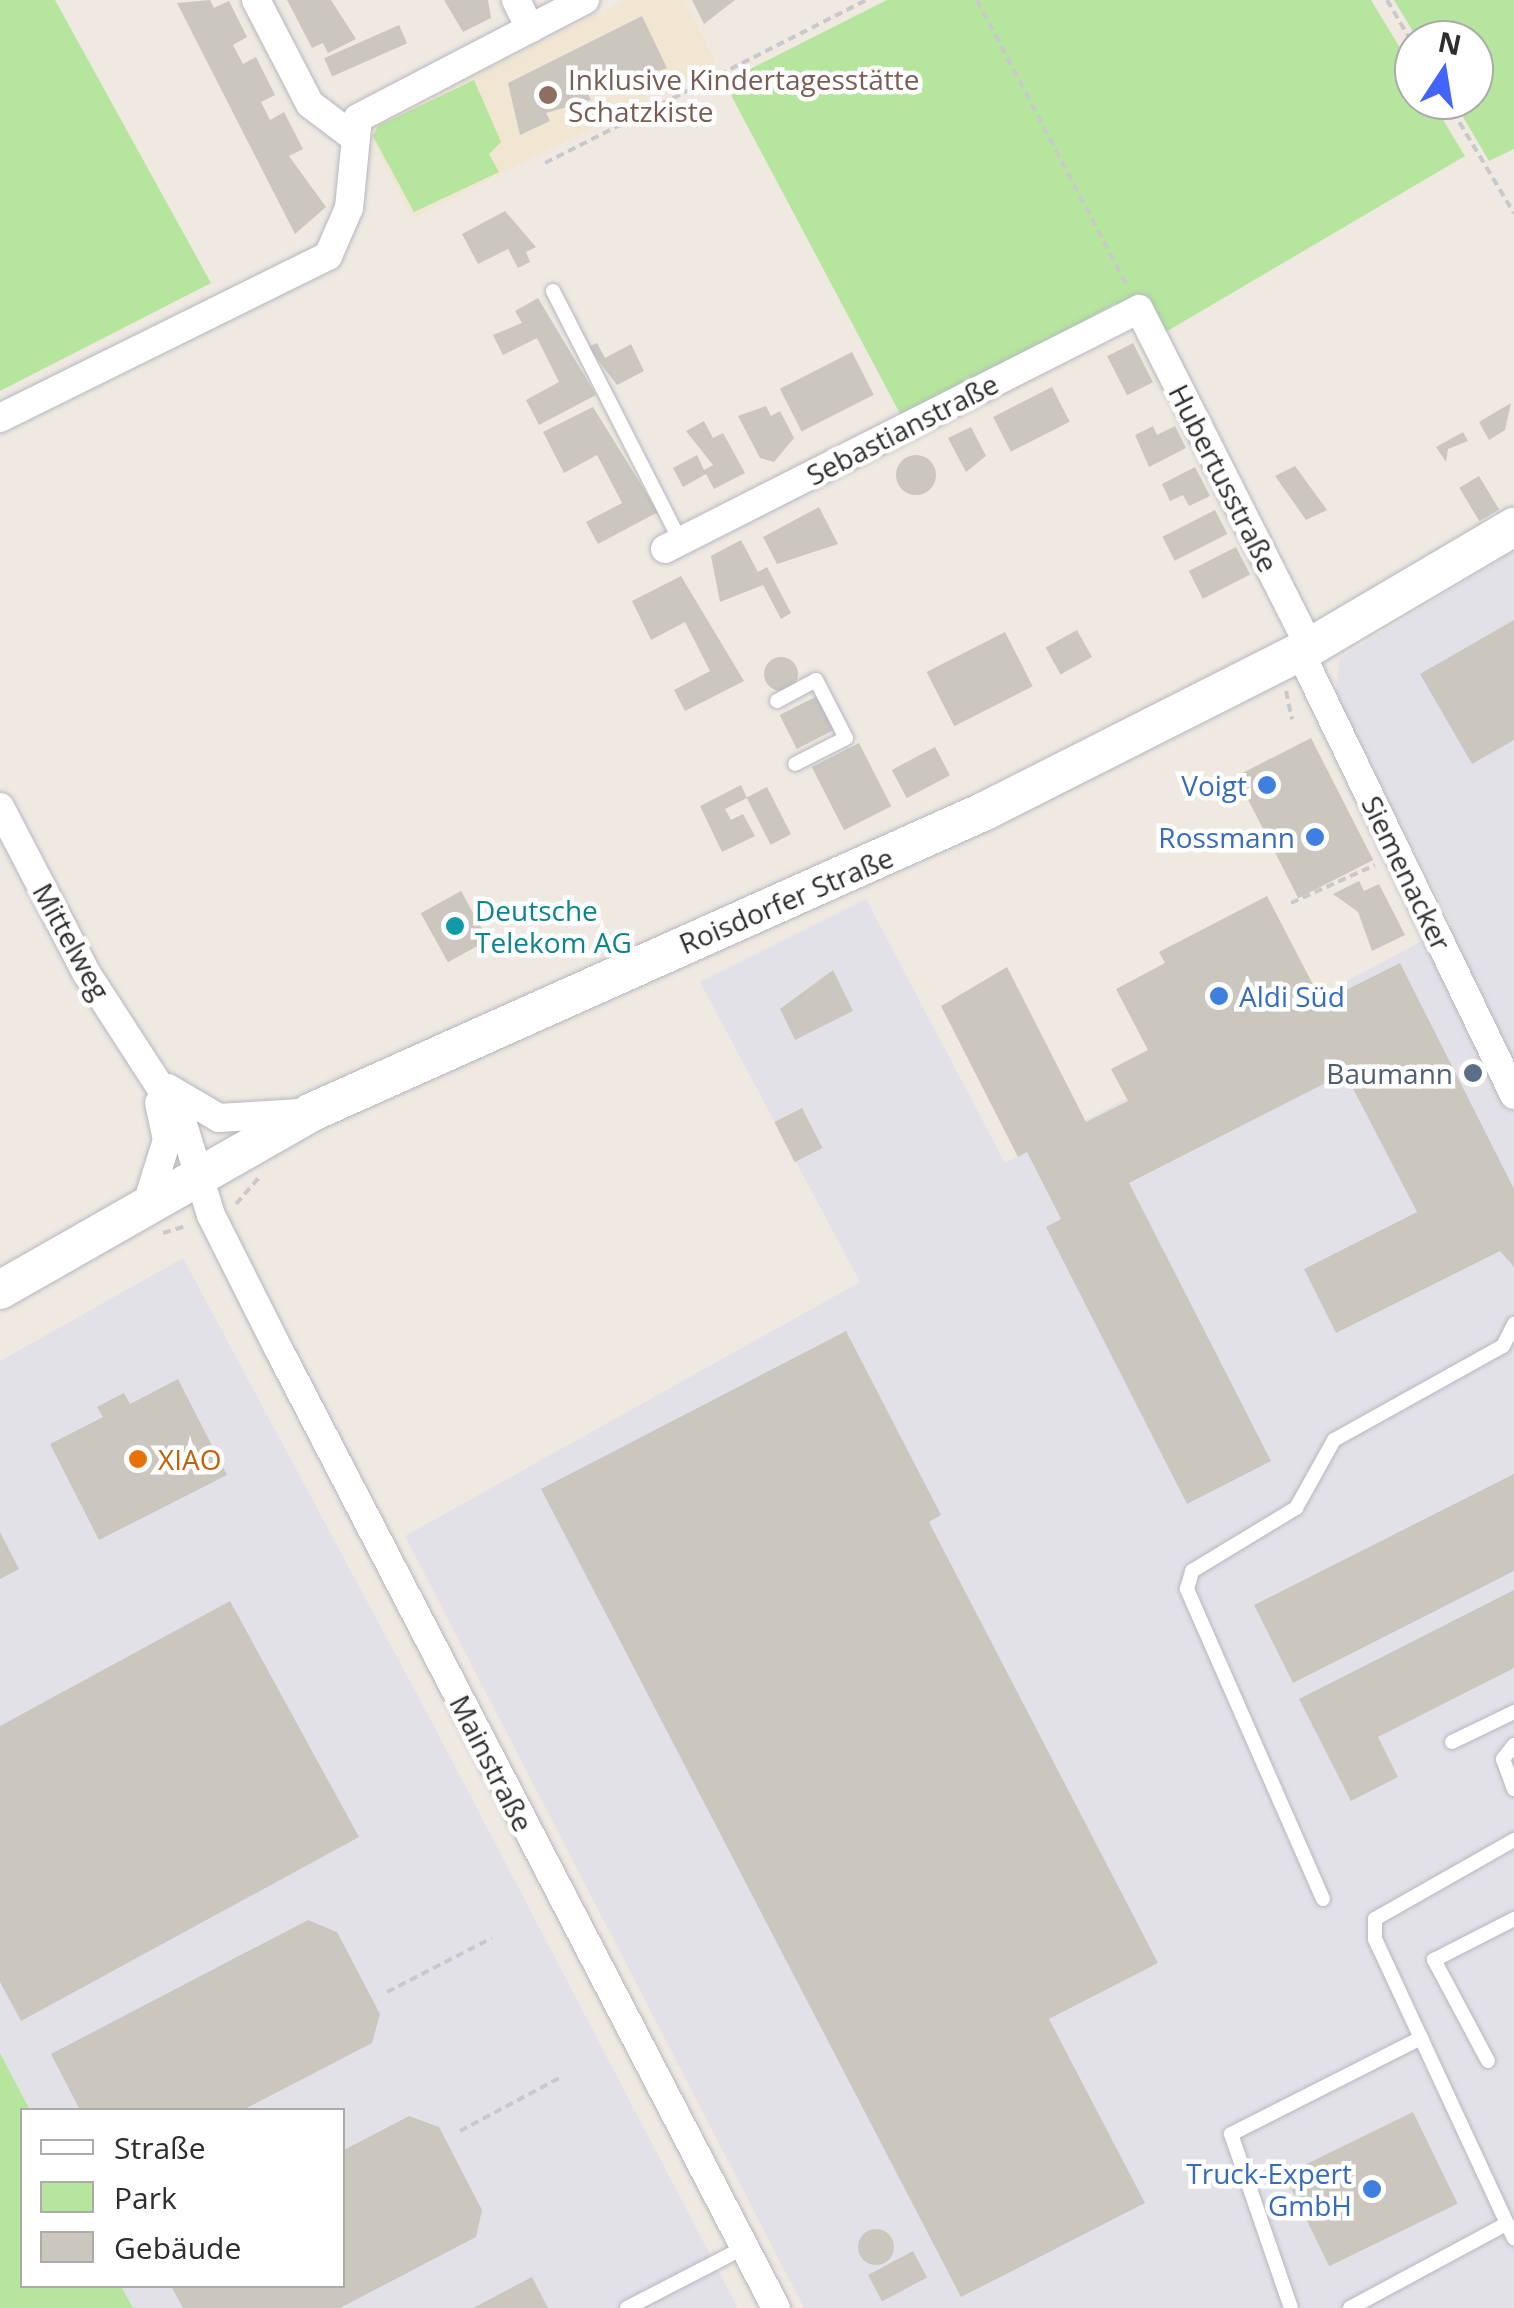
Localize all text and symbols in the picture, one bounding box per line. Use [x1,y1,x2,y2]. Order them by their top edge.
north arrow [1394,20,1494,120]
text: N [1435,22,1465,64]
place label: Inklusive Kindertagesstätte Schatzkiste [568,62,919,128]
marker: Inklusive Kindertagesstätte Schatzkiste [537,84,559,106]
street label: Sebastianstraße [801,366,1003,492]
street label: Hubertusstraße [1162,379,1286,577]
place label: Voigt [1181,768,1247,802]
marker: Voigt [1256,774,1278,796]
street label: Siemenacker [1355,790,1459,956]
place label: Rossmann [1158,820,1295,854]
marker: Rossmann [1304,826,1326,848]
street label: Roisdorfer Straße [674,840,898,960]
street label: Mittelweg [26,877,118,1005]
place label: Deutsche Telekom AG [475,893,632,959]
marker: Deutsche Telekom AG [444,915,466,937]
place label: Aldi Süd [1239,979,1345,1013]
marker: Aldi Süd [1208,985,1230,1007]
place label: Baumann [1326,1056,1453,1090]
marker: Baumann [1462,1062,1484,1084]
place label: XIAO [158,1442,221,1476]
marker: XIAO [127,1448,149,1470]
street label: Mainstraße [443,1689,541,1837]
legend [20,2108,345,2288]
text: Straße [114,2127,206,2168]
place label: Truck-Expert GmbH [1186,2156,1352,2222]
text: Park [114,2177,177,2218]
marker: Truck-Expert GmbH [1361,2178,1383,2200]
text: Gebäude [114,2227,241,2268]

